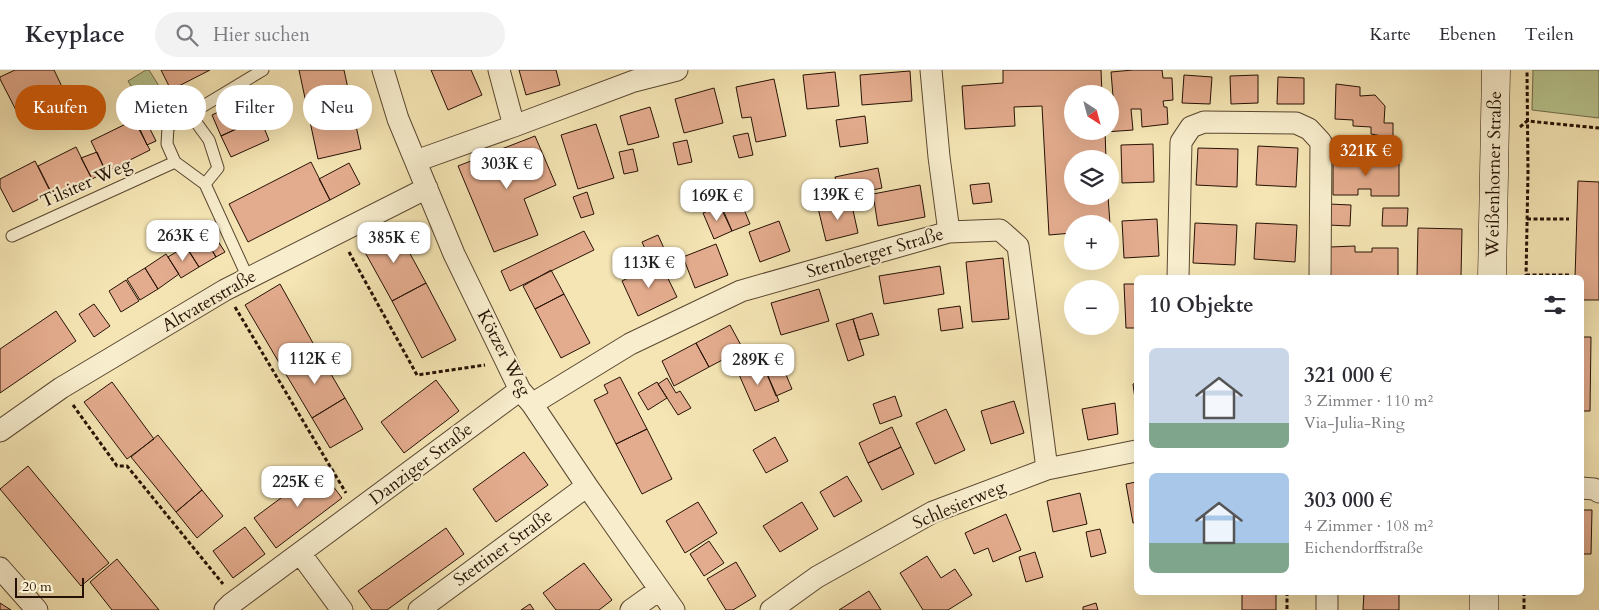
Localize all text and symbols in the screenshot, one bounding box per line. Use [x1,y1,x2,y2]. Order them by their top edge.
search box [155,12,505,57]
text: Keyplace [25,18,125,51]
icon: search [173,21,201,49]
text: Hier suchen [213,22,310,48]
text: Karte [1369,22,1411,47]
text: Ebenen [1439,22,1497,47]
text: Teilen [1525,22,1574,47]
chip: Kaufen [15,85,106,130]
chip: Mieten [116,85,206,130]
chip: Filter [216,85,293,130]
chip: Neu [303,85,372,130]
north arrow [1064,85,1119,140]
map controls [1064,85,1119,335]
street label: Weißenhorner Straße [1480,91,1508,258]
pin: 321K € [1325,134,1407,177]
text: 321K € [1340,140,1392,162]
pin: 303K € [466,148,548,190]
button: layers [1064,150,1119,205]
street label: Tilsiter Weg [36,151,136,214]
text: 303K € [481,153,533,175]
pin: 139K € [797,178,879,221]
pin: 169K € [676,180,758,222]
text: 139K € [812,184,864,206]
text: 169K € [691,185,743,207]
button: + [1064,215,1119,270]
pin: 263K € [142,220,224,262]
street label: Sternberger Straße [803,221,947,285]
pin: 385K € [353,222,435,264]
text: 263K € [157,225,209,247]
text: 385K € [368,227,420,249]
pin: 113K € [608,246,690,289]
text: 113K € [623,252,675,274]
street label: Altvaterstraße [157,264,261,338]
button: − [1064,280,1119,335]
text: 10 Objekte [1149,291,1254,320]
icon: filters [1541,291,1569,319]
street label: Kötzer Weg [471,305,538,401]
pin: 112K € [274,342,356,385]
pin: 289K € [717,344,799,386]
text: 112K € [289,348,341,370]
text: 289K € [732,349,784,371]
text: 321 000 € [1304,361,1392,390]
icon: home [1189,368,1249,428]
text: 3 Zimmer · 110 m² [1304,390,1433,412]
text: Via-Julia-Ring [1304,412,1405,434]
street label: Danziger Straße [364,417,478,511]
pin: 225K € [257,466,339,508]
text: 225K € [272,471,324,493]
street label: Schlesierweg [909,474,1010,536]
text: 303 000 € [1304,486,1392,515]
icon: home [1189,493,1249,553]
street label: Stettiner Straße [448,503,558,593]
text: 4 Zimmer · 108 m² [1304,515,1433,537]
text: Eichendorffstraße [1304,537,1423,559]
scale bar [15,575,84,598]
text: 20 m [22,577,52,596]

